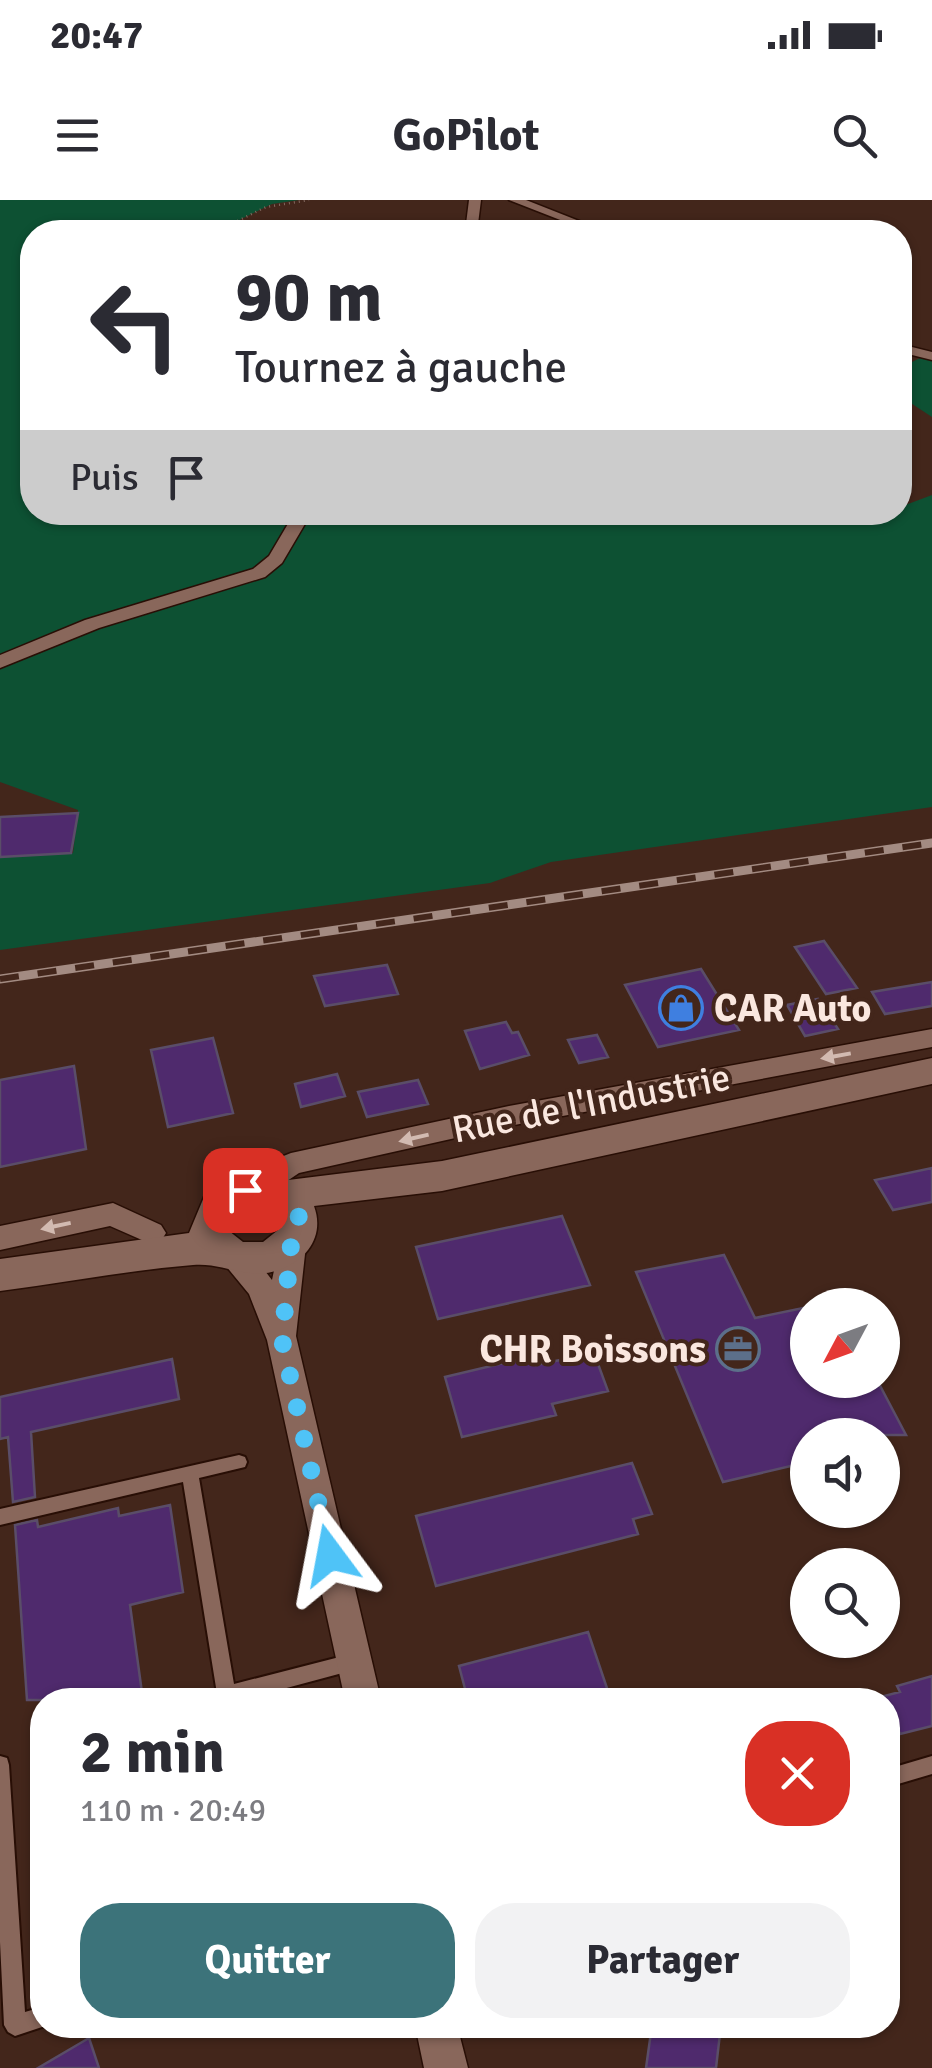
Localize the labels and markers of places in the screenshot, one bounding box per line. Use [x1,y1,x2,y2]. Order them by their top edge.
shop icon: CAR Auto [658,985,704,1031]
place label: CAR Auto [714,985,871,1032]
pin [203,1148,288,1233]
place label: CHR Boissons [479,1326,706,1373]
office icon: CHR Boissons [715,1326,761,1372]

